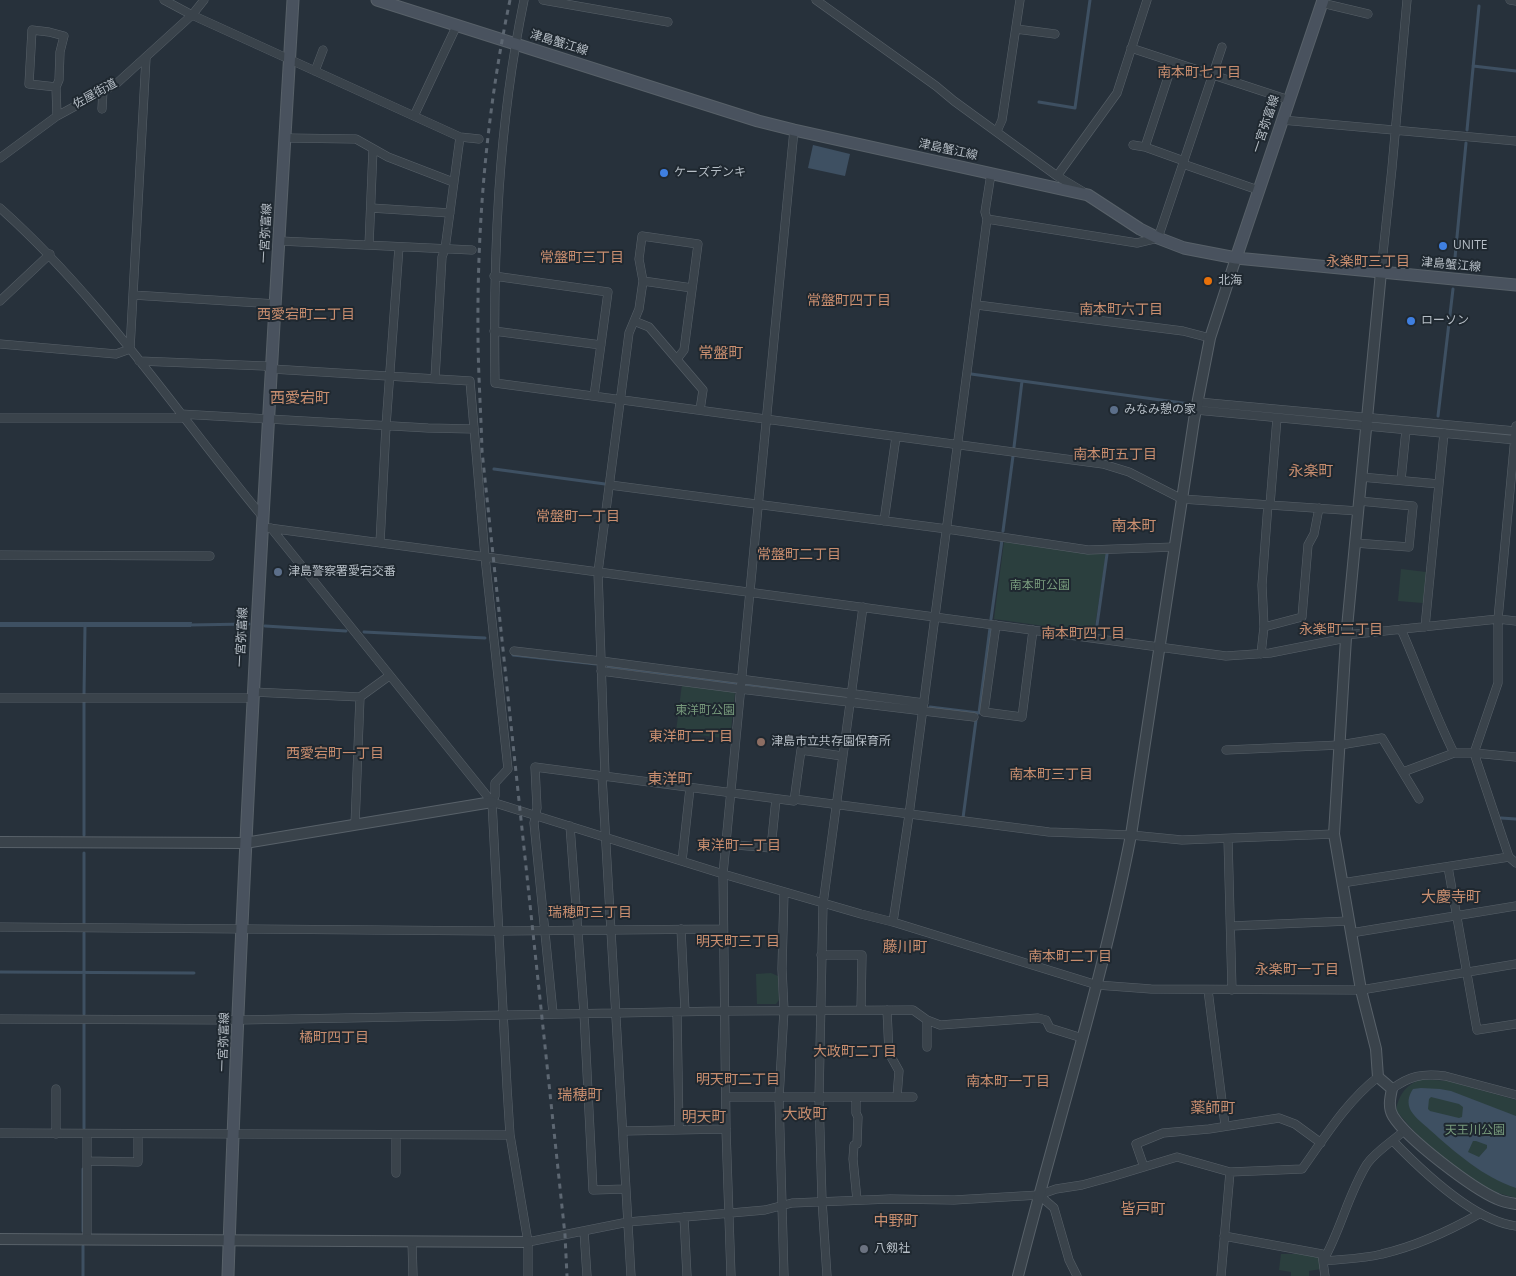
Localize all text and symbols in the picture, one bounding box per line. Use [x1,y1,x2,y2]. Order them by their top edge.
street label: 津島蟹江線 [528,27,590,59]
district label: 南本町七丁目 [1157,65,1241,81]
street label: 佐屋街道 [71,76,119,112]
street label: 一宮弥富線 [1249,93,1283,155]
street label: 津島蟹江線 [917,137,979,163]
place label: ケーズデンキ [674,166,746,180]
marker: ケーズデンキ [658,167,670,179]
street label: 一宮弥富線 [257,203,275,263]
place label: UNITE [1453,239,1487,253]
marker: UNITE [1437,240,1449,252]
district label: 常盤町三丁目 [540,250,624,266]
district label: 永楽町三丁目 [1326,254,1410,270]
street label: 津島蟹江線 [1420,255,1482,275]
place label: 北海 [1218,274,1242,288]
marker: 北海 [1202,275,1214,287]
district label: 常盤町四丁目 [807,293,891,309]
district label: 南本町六丁目 [1079,302,1163,318]
district label: 西愛宕町二丁目 [257,307,355,323]
place label: ローソン [1421,314,1469,328]
marker: ローソン [1405,315,1417,327]
district label: 常盤町 [699,345,743,363]
district label: 西愛宕町 [270,390,330,408]
place label: みなみ憩の家 [1124,403,1196,417]
marker: みなみ憩の家 [1108,404,1120,416]
district label: 南本町五丁目 [1073,447,1157,463]
district label: 永楽町 [1289,463,1333,481]
district label: 常盤町一丁目 [536,509,620,525]
district label: 南本町 [1112,518,1156,536]
district label: 常盤町二丁目 [757,547,841,563]
place label: 津島警察署愛宕交番 [288,565,396,579]
marker: 津島警察署愛宕交番 [272,566,284,578]
park label: 南本町公園 [1010,579,1070,593]
street label: 一宮弥富線 [233,607,251,667]
district label: 永楽町二丁目 [1299,622,1383,638]
district label: 南本町四丁目 [1041,626,1125,642]
park label: 東洋町公園 [675,704,735,718]
district label: 東洋町二丁目 [649,729,733,745]
place label: 津島市立共存園保育所 [771,735,891,749]
marker: 津島市立共存園保育所 [755,736,767,748]
district label: 西愛宕町一丁目 [286,746,384,762]
district label: 南本町三丁目 [1009,767,1093,783]
district label: 東洋町 [648,771,692,789]
district label: 東洋町一丁目 [697,838,781,854]
district label: 大慶寺町 [1421,889,1481,907]
district label: 瑞穂町三丁目 [548,905,632,921]
district label: 明天町三丁目 [696,934,780,950]
district label: 藤川町 [883,939,927,957]
district label: 南本町二丁目 [1028,949,1112,965]
district label: 永楽町一丁目 [1255,962,1339,978]
street label: 一宮弥富線 [216,1012,232,1072]
district label: 橘町四丁目 [299,1030,369,1046]
district label: 大政町二丁目 [813,1044,897,1060]
district label: 明天町二丁目 [696,1072,780,1088]
district label: 南本町一丁目 [966,1074,1050,1090]
district label: 瑞穂町 [558,1087,602,1105]
district label: 薬師町 [1191,1100,1235,1118]
district label: 大政町 [783,1106,827,1124]
district label: 明天町 [682,1109,726,1127]
park label: 天王川公園 [1445,1124,1505,1138]
district label: 皆戸町 [1121,1201,1165,1219]
district label: 中野町 [874,1213,918,1231]
place label: 八剱社 [874,1242,910,1256]
marker: 八剱社 [858,1243,870,1255]

